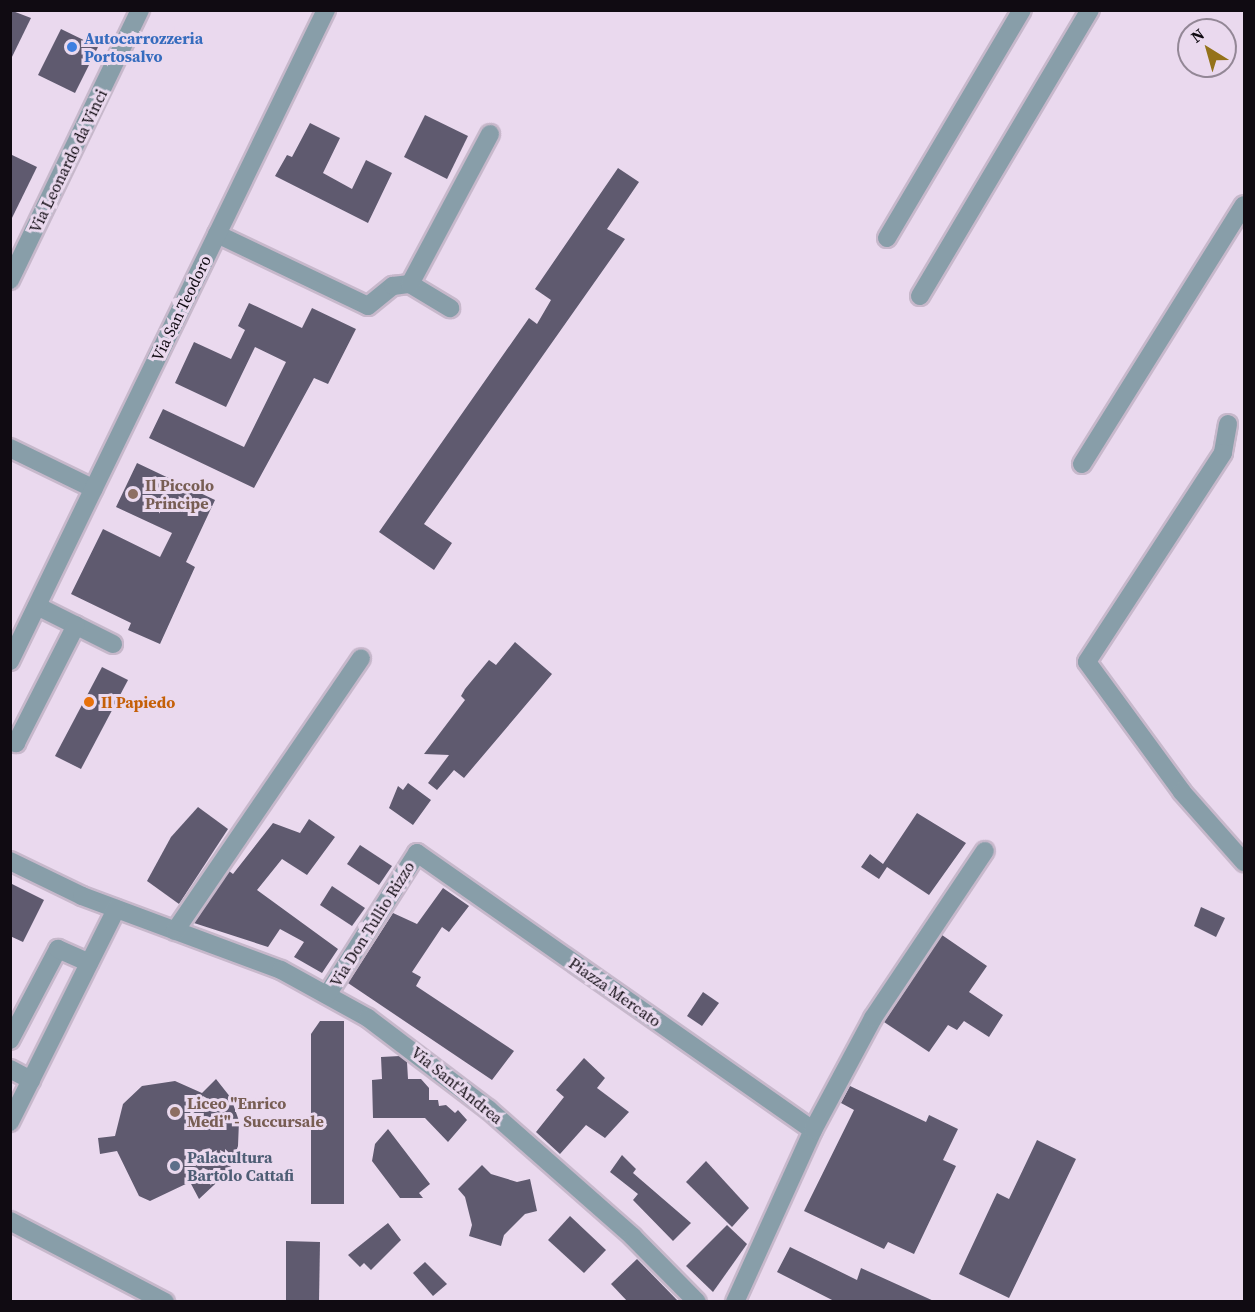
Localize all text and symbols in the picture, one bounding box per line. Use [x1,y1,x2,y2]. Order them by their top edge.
north arrow [1177,18,1237,78]
text: N [1186,23,1209,48]
place label: Autocarrozzeria Portosalvo [84,28,203,66]
marker: Autocarrozzeria Portosalvo [65,40,79,54]
street label: Via Leonardo da Vinci [25,86,111,236]
street label: Via San Teodoro [147,252,215,364]
place label: Il Piccolo Principe [145,475,214,513]
marker: Il Piccolo Principe [126,487,140,501]
place label: Il Papiedo [101,692,175,712]
marker: Il Papiedo [82,695,96,709]
street label: Via Don Tullio Rizzo [326,858,418,990]
street label: Piazza Mercato [565,953,665,1031]
street label: Via Sant'Andrea [407,1042,507,1128]
place label: Liceo "Enrico Medi" - Succursale [187,1093,324,1131]
marker: Liceo "Enrico Medi" - Succursale [168,1105,182,1119]
place label: Palacultura Bartolo Cattafi [187,1147,294,1185]
marker: Palacultura Bartolo Cattafi [168,1159,182,1173]

